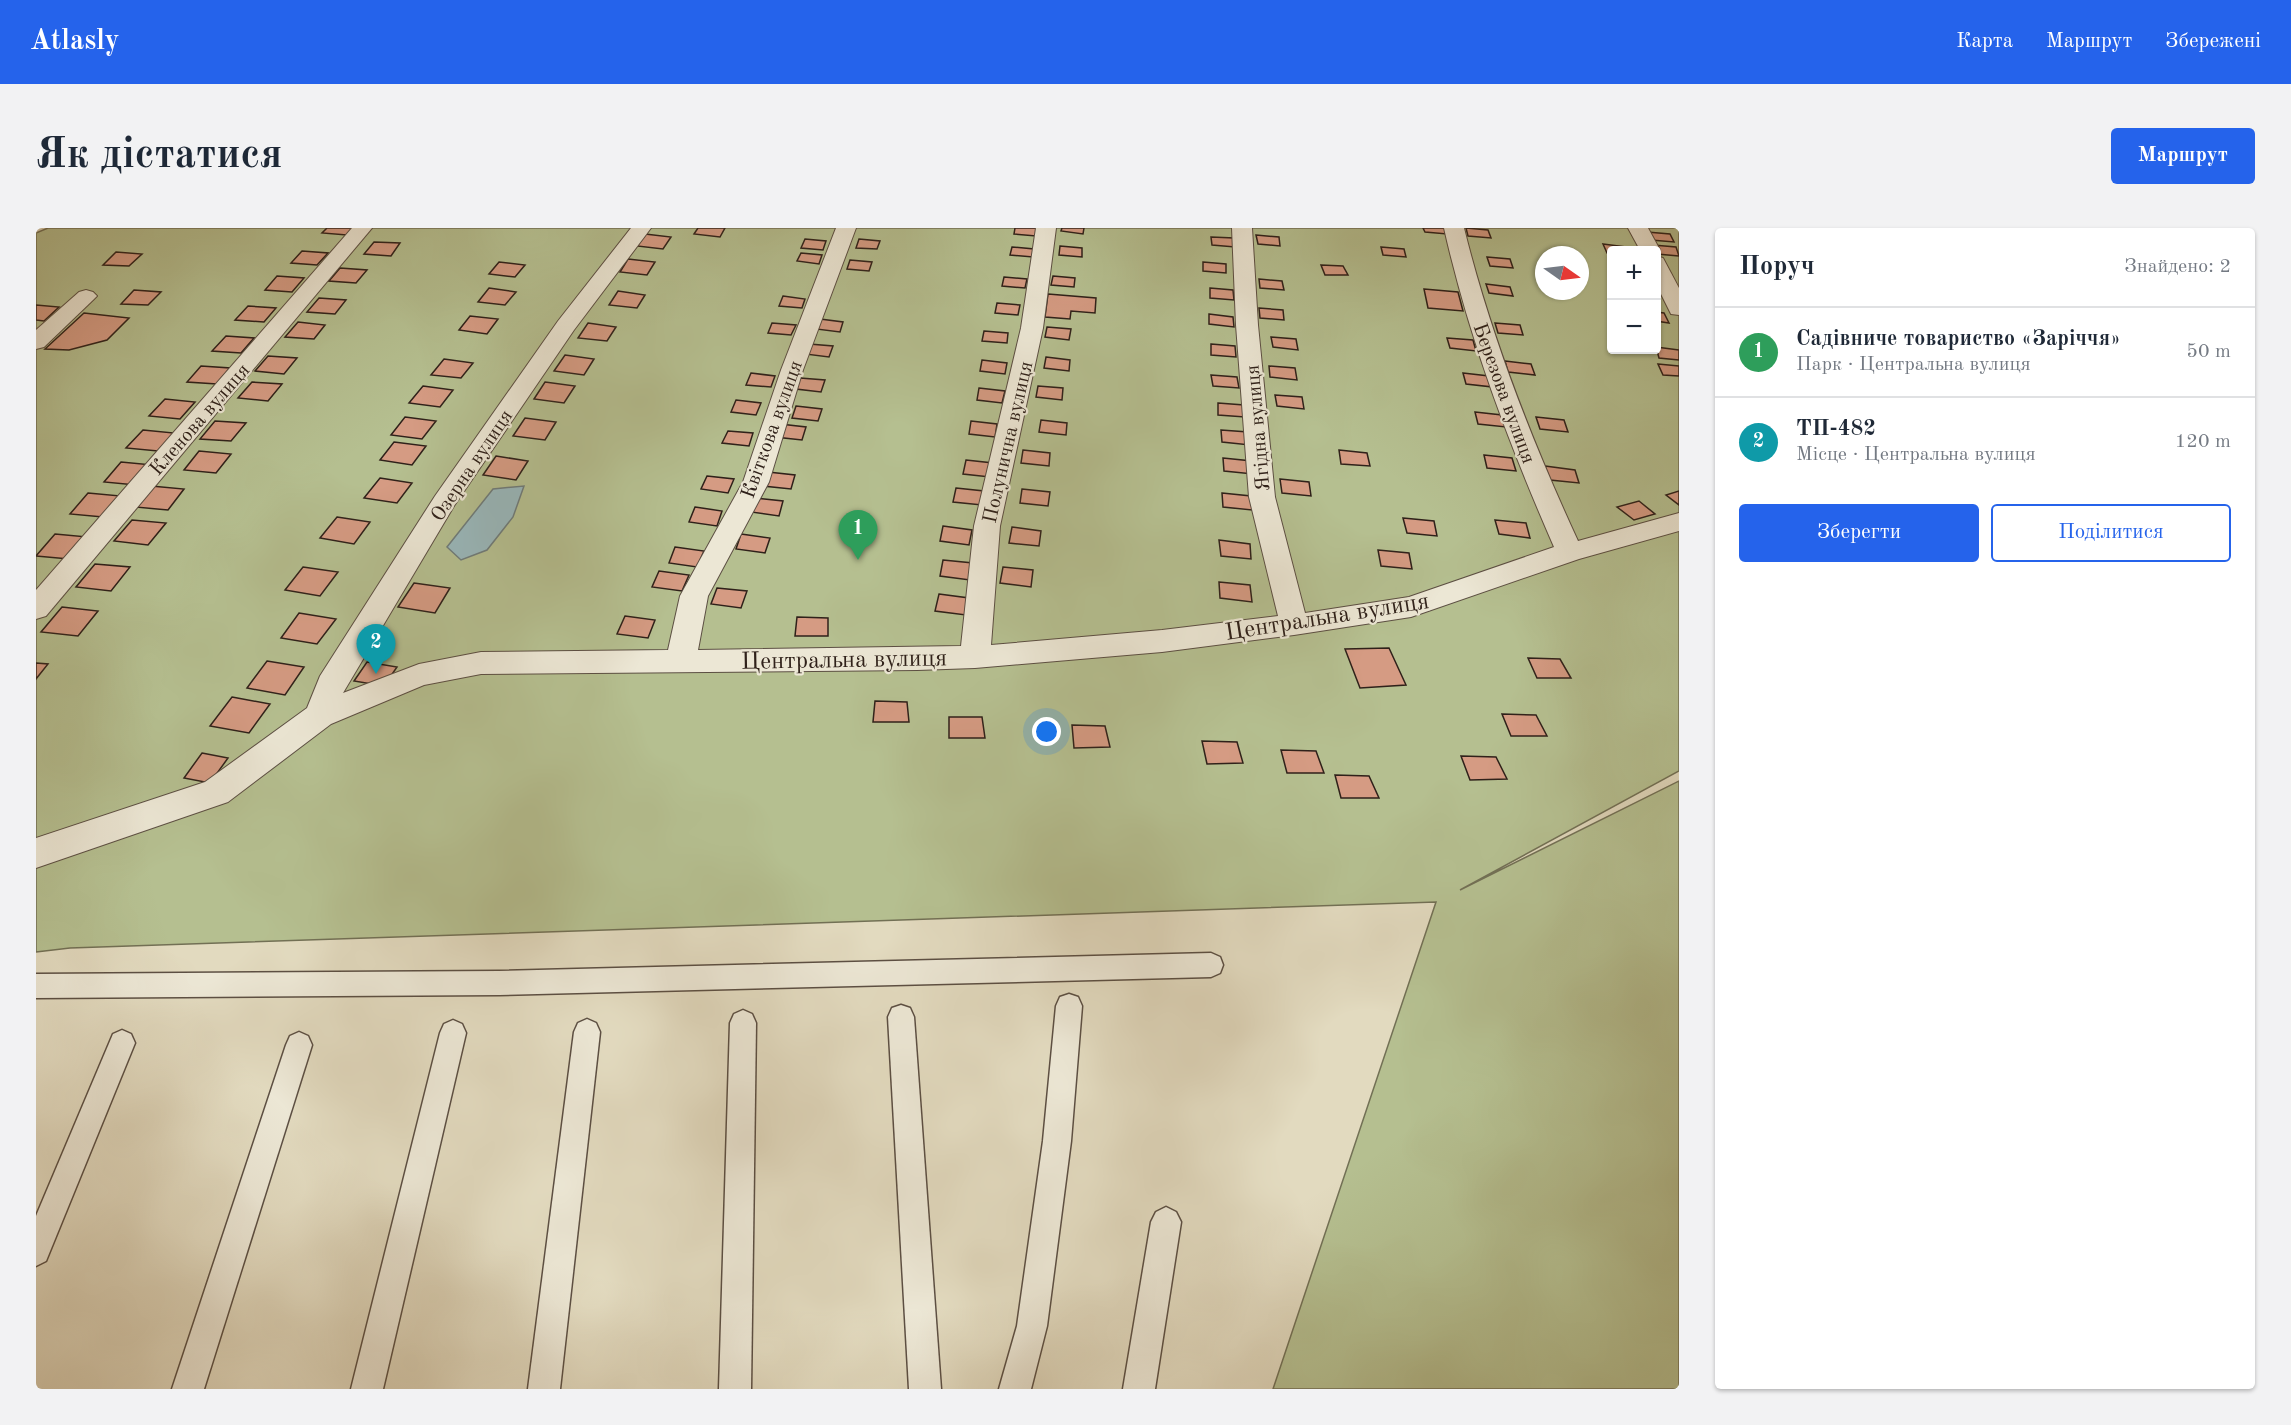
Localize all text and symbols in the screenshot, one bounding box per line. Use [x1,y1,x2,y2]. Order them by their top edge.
text: Atlasly [30,28,120,56]
text: Карта [1956,31,2013,52]
text: Маршрут [2046,31,2132,52]
text: Збережені [2165,31,2261,52]
button: Маршрут [2111,128,2255,184]
text: Як дістатися [36,135,283,177]
north arrow [1535,246,1589,300]
map controls [1607,246,1661,354]
button: + [1607,246,1661,300]
text: Поруч [1739,254,1815,280]
text: Знайдено: 2 [2124,257,2231,277]
button: − [1607,300,1661,354]
street label: Березова вулиця [1468,321,1538,467]
text: Садівниче товариство «Заріччя» [1796,328,2121,350]
text: 1 [1753,342,1764,362]
text: 50 m [2186,342,2231,362]
text: Парк · Центральна вулиця [1796,355,2031,375]
street label: Квіткова вулиця [739,358,807,501]
street label: Полунична вулиця [981,359,1037,525]
street label: Кленова вулиця [147,361,254,480]
street label: Ягідна вулиця [1244,364,1274,492]
street label: Озерна вулиця [428,407,517,526]
text: ТП-482 [1796,418,1876,440]
text: 2 [1753,432,1764,452]
text: 120 m [2175,432,2231,452]
text: Місце · Центральна вулиця [1796,445,2036,465]
button: Зберегти [1739,504,1979,562]
button: Поділитися [1991,504,2231,562]
pin: 1 [838,510,878,560]
street label: Центральна вулиця [1224,590,1431,646]
pin: 2 [356,624,396,674]
street label: Центральна вулиця [741,647,947,675]
your location [1032,717,1061,746]

